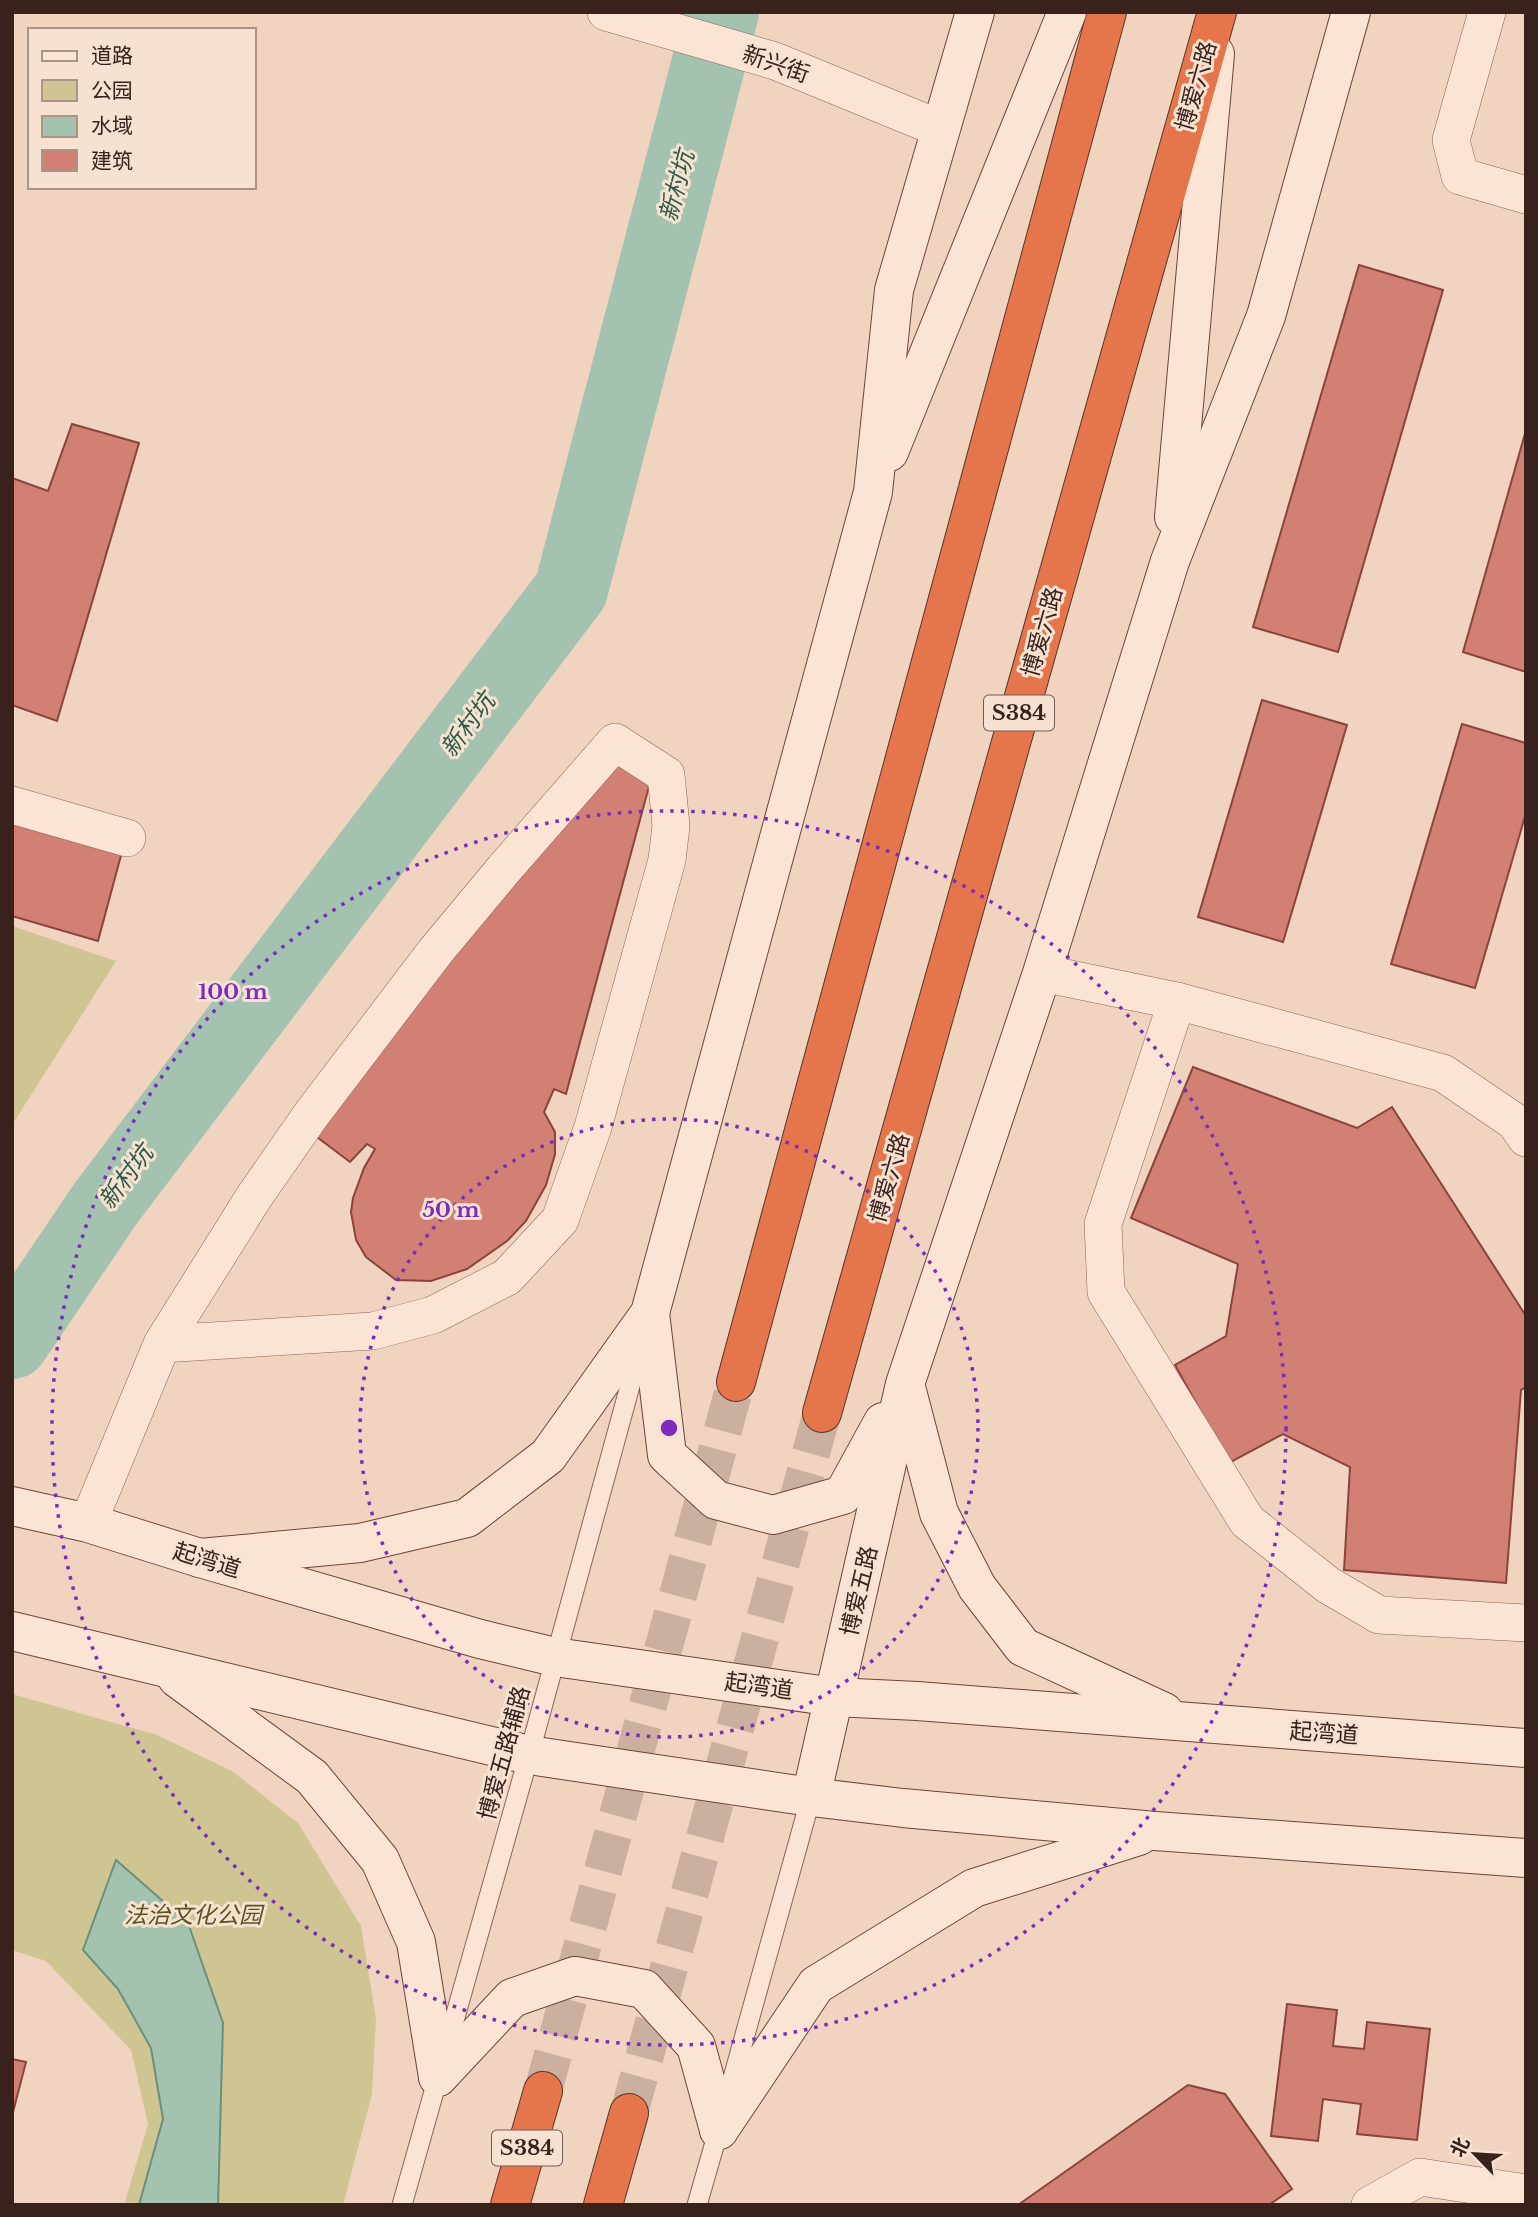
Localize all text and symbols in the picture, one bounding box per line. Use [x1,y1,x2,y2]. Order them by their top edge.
legend [28,28,256,189]
street label: 博爱六路 [1170,38,1222,134]
street label: 新兴街 [739,40,813,88]
text: 道路 [91,43,133,69]
text: 公园 [91,78,133,104]
text: 水域 [91,113,133,139]
water label: 新村坑 [653,144,701,224]
text: 建筑 [91,148,133,174]
street label: 博爱六路 [1016,584,1068,680]
water label: 新村坑 [434,685,503,762]
road number: S384 [984,696,1054,730]
text: 100 m [198,979,268,1005]
street label: 博爱六路 [863,1130,915,1226]
water label: 新村坑 [92,1137,161,1214]
text: 50 m [422,1197,480,1223]
centre of rings [657,1416,681,1440]
street label: 起湾道 [170,1537,244,1583]
street label: 博爱五路 [835,1543,883,1639]
street label: 起湾道 [723,1667,795,1705]
street label: 博爱五路辅路 [473,1683,535,1823]
street label: 起湾道 [1289,1717,1359,1749]
park label: 法治文化公园 [124,1901,265,1929]
north arrow [1440,2119,1510,2189]
road number: S384 [492,2130,562,2166]
text: 北 [1446,2134,1474,2161]

